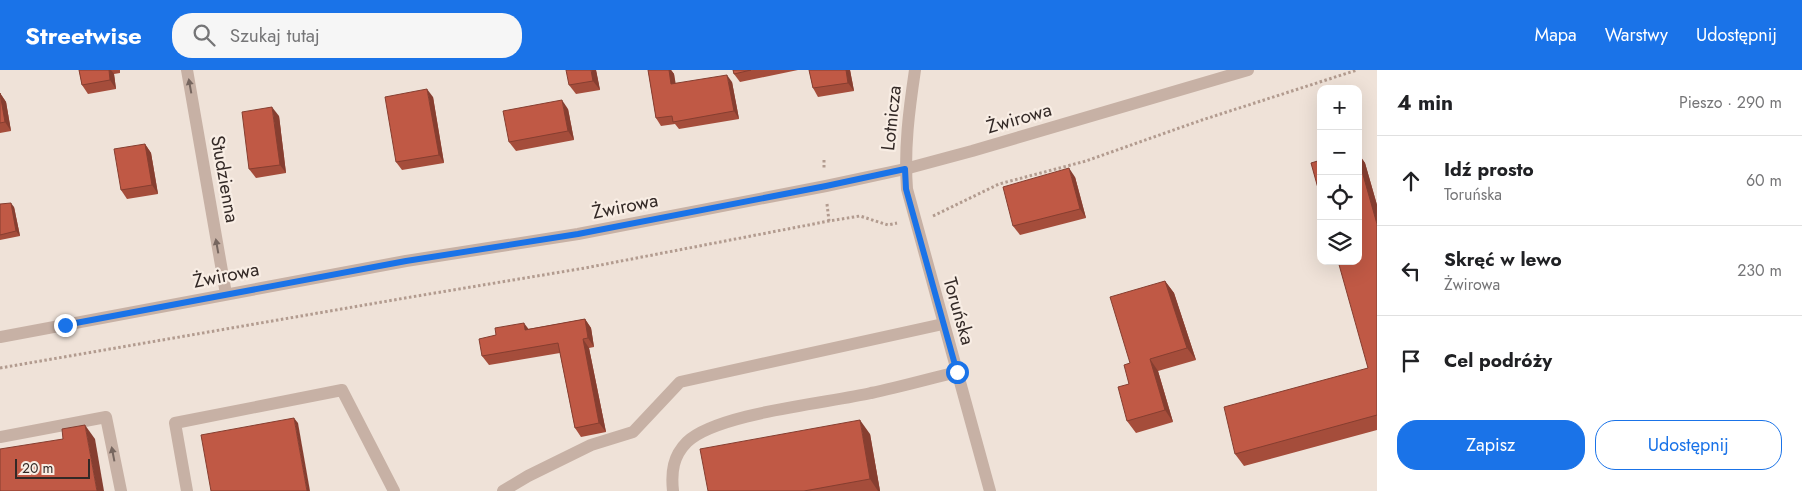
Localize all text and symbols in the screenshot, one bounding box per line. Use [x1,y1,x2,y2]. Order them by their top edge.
search box [172,13,522,58]
text: Streetwise [25,18,142,53]
icon: search [190,21,218,49]
text: Szukaj tutaj [230,22,320,49]
text: Mapa [1535,22,1577,48]
text: Warstwy [1605,22,1668,48]
text: Udostępnij [1696,22,1777,48]
one-way arrow [185,77,193,93]
street label: Lotnicza [874,84,908,152]
map controls [1317,85,1362,265]
button: + [1317,85,1362,130]
text: 4 min [1397,88,1453,118]
text: Pieszo · 290 m [1679,91,1782,114]
street label: Żwirowa [983,96,1055,140]
button: − [1317,130,1362,175]
street label: Studzienna [204,133,246,225]
text: Idź prosto [1444,156,1534,183]
icon: ahead [1397,167,1425,195]
text: 60 m [1746,169,1782,192]
button: locate [1317,175,1362,220]
text: Toruńska [1444,183,1502,206]
street label: Żwirowa [590,186,660,226]
button: layers [1317,220,1362,265]
one-way arrow [213,237,221,253]
text: Skręć w lewo [1444,246,1562,273]
street label: Żwirowa [191,255,261,295]
icon: left [1397,257,1425,285]
text: 230 m [1737,259,1782,282]
text: Żwirowa [1444,273,1500,296]
street label: Toruńska [937,274,981,348]
route end [54,314,77,337]
icon: arrive [1397,347,1425,375]
text: Cel podróży [1444,347,1552,374]
route start [946,361,969,384]
button: Zapisz [1397,420,1585,470]
button: Udostępnij [1595,420,1782,470]
one-way arrow [109,446,117,462]
scale bar [15,456,90,479]
text: 20 m [22,458,54,478]

